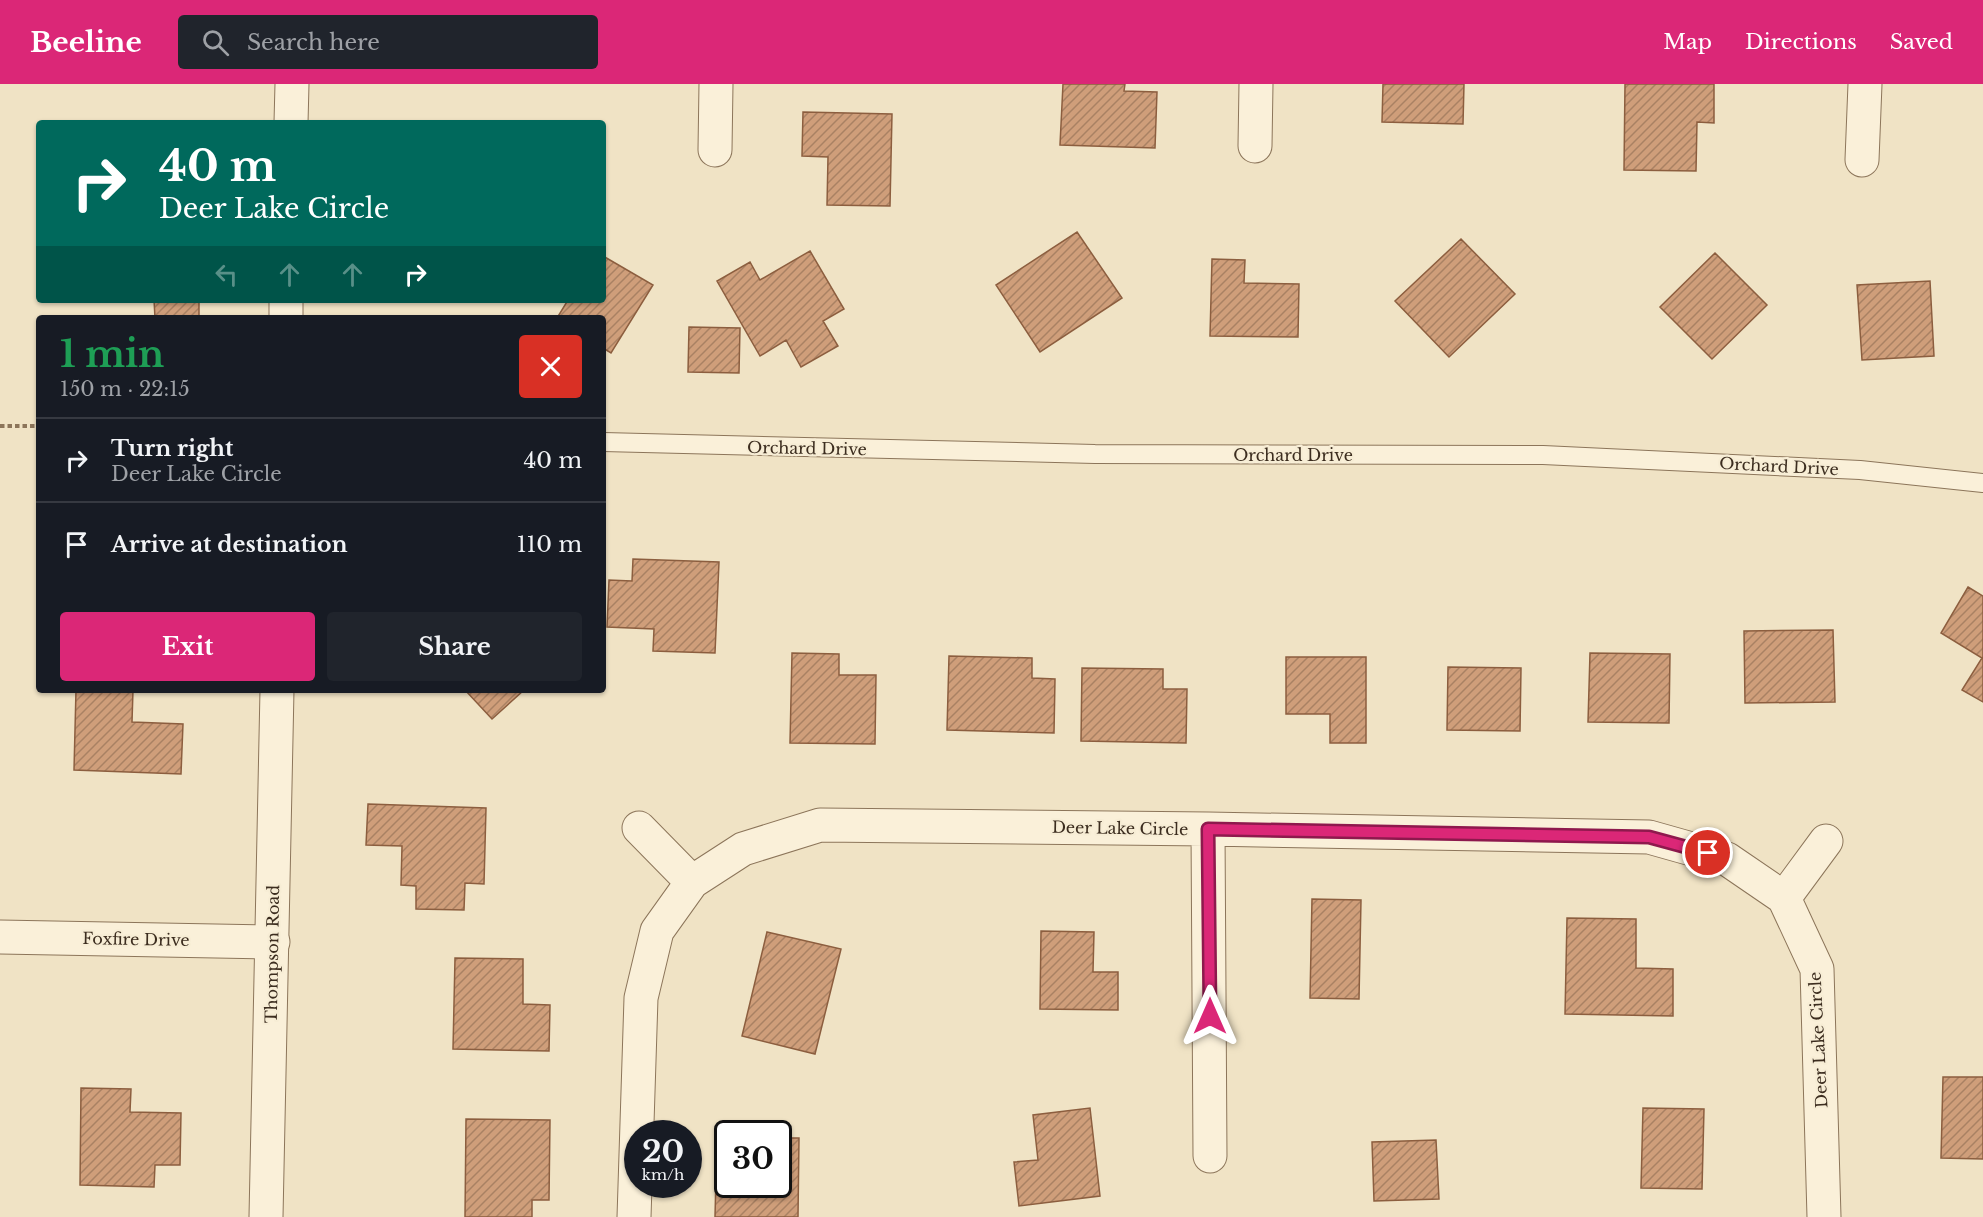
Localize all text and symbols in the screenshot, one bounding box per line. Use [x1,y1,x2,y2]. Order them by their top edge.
search box [178,15,598,69]
text: Beeline [30,25,142,60]
icon: search [199,26,232,59]
text: Search here [247,29,380,56]
text: Map [1663,29,1712,55]
text: Directions [1745,29,1857,55]
text: Saved [1890,29,1953,55]
text: 40 m [159,140,276,192]
icon: right [60,144,138,222]
text: Deer Lake Circle [159,192,389,225]
icon: left [210,258,243,291]
icon: ahead [273,258,306,291]
icon: ahead [336,258,369,291]
icon: right [399,258,432,291]
text: 1 min [60,332,164,377]
button: close [519,335,582,398]
text: 150 m · 22:15 [60,377,190,401]
text: Turn right [111,435,233,462]
street label: Orchard Drive [747,437,867,459]
icon: right [60,444,93,477]
street label: Orchard Drive [1233,445,1353,465]
text: 40 m [524,447,582,474]
street label: Orchard Drive [1719,453,1839,479]
text: Deer Lake Circle [111,462,282,486]
icon: arrive [60,528,93,561]
text: Arrive at destination [111,531,348,558]
text: 110 m [517,531,582,558]
button: Exit [60,612,315,681]
button: Share [327,612,582,681]
street label: Deer Lake Circle [1052,817,1188,839]
pin [1682,827,1733,878]
icon: arrive [1691,836,1724,869]
street label: Thompson Road [261,885,283,1023]
street label: Foxfire Drive [82,928,190,950]
street label: Deer Lake Circle [1804,971,1832,1109]
position arrow [1178,984,1242,1048]
speed limit sign: 30 [714,1120,792,1198]
text: 20 [642,1133,684,1170]
text: km/h [642,1165,684,1184]

